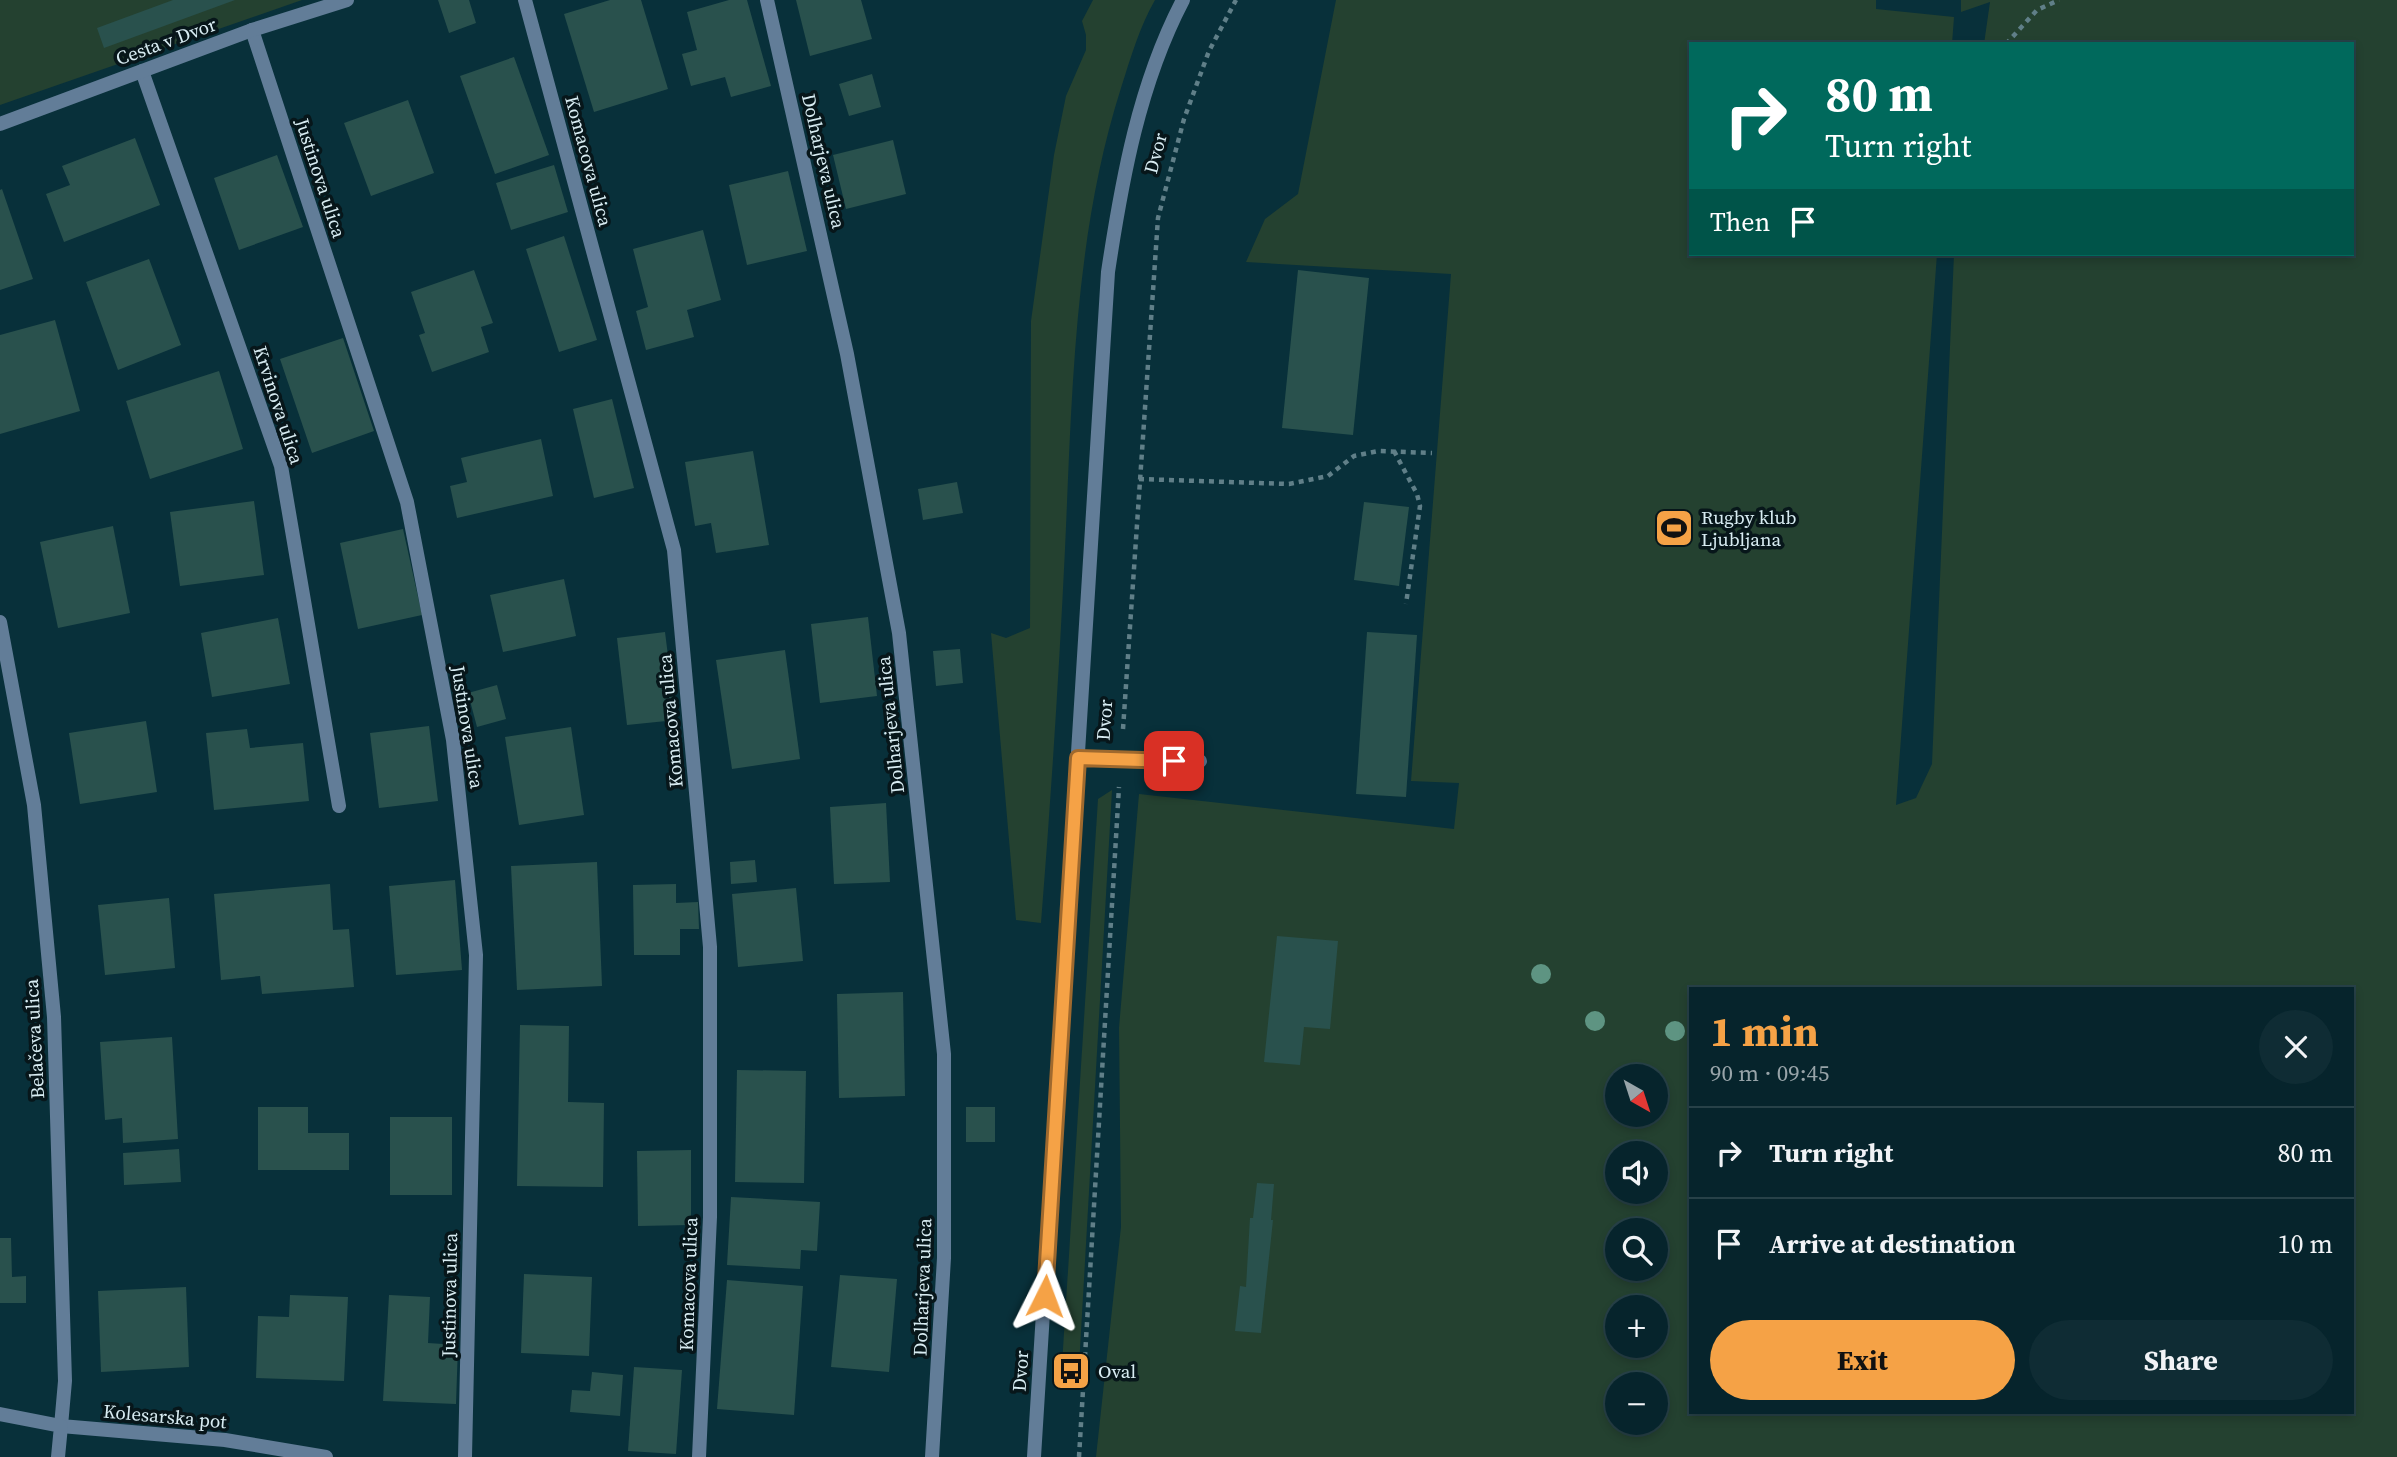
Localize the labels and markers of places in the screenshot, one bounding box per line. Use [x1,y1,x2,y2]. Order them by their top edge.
place label: Rugby klub Ljubljana [1701,504,1797,552]
sports icon: Rugby klub Ljubljana [1653,507,1695,549]
pin [1144,731,1204,791]
bus stop icon: Oval [1050,1350,1092,1392]
place label: Oval [1098,1358,1136,1384]

